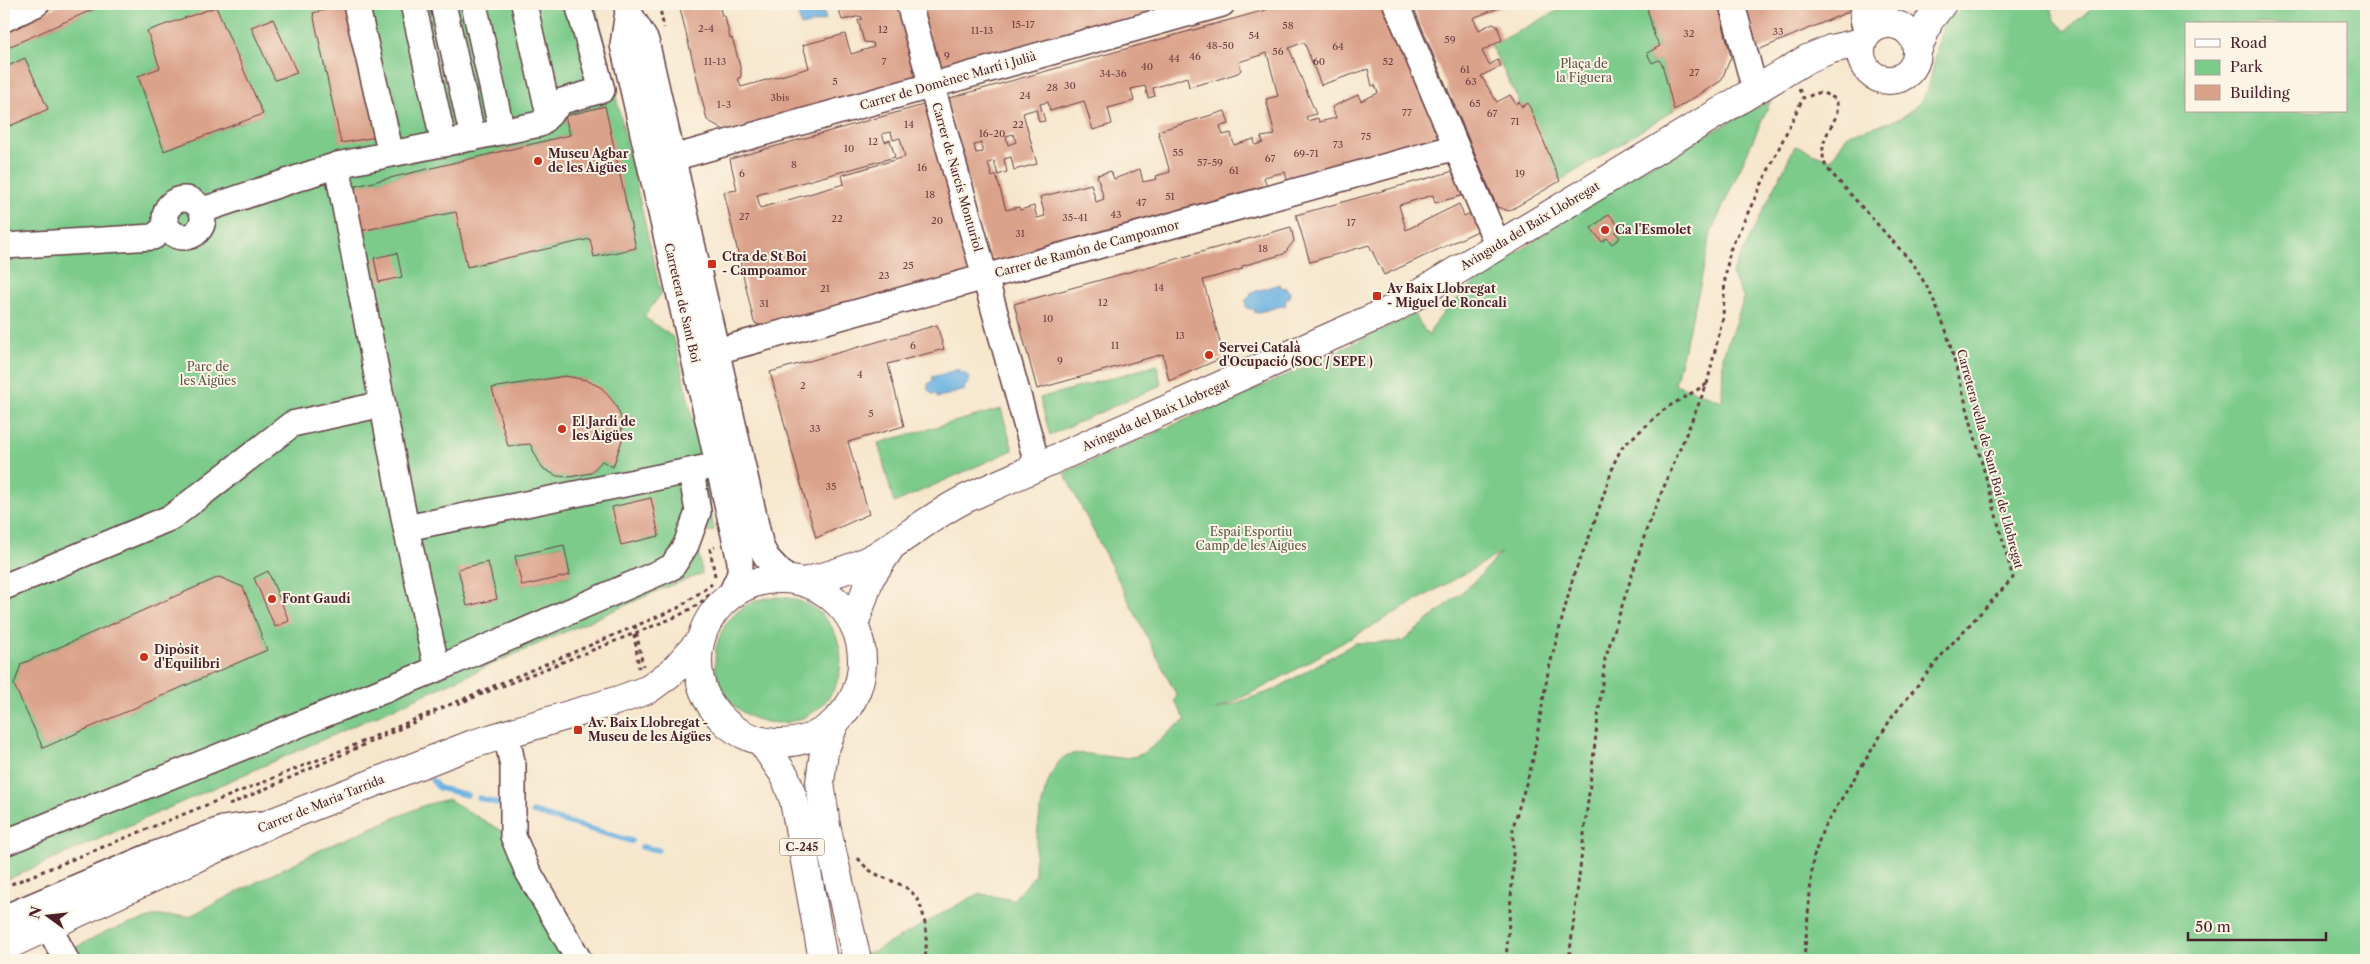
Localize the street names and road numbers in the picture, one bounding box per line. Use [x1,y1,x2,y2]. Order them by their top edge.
street label: Carrer de Domènec Martí i Julià [858,48,1038,113]
street label: Carrer de Narcís Monturiol [929,100,986,254]
street label: Avinguda del Baix Llobregat [1456,178,1603,274]
street label: Carrer de Ramón de Campoamor [993,217,1181,280]
street label: Carretera de Sant Boi [661,241,704,365]
street label: Carretera vella de Sant Boi de Llobregat [1954,348,2027,571]
street label: Avinguda del Baix Llobregat [1079,375,1233,454]
street label: Carrer de Maria Tarrida [255,771,387,836]
road number: C-245 [780,839,824,856]

